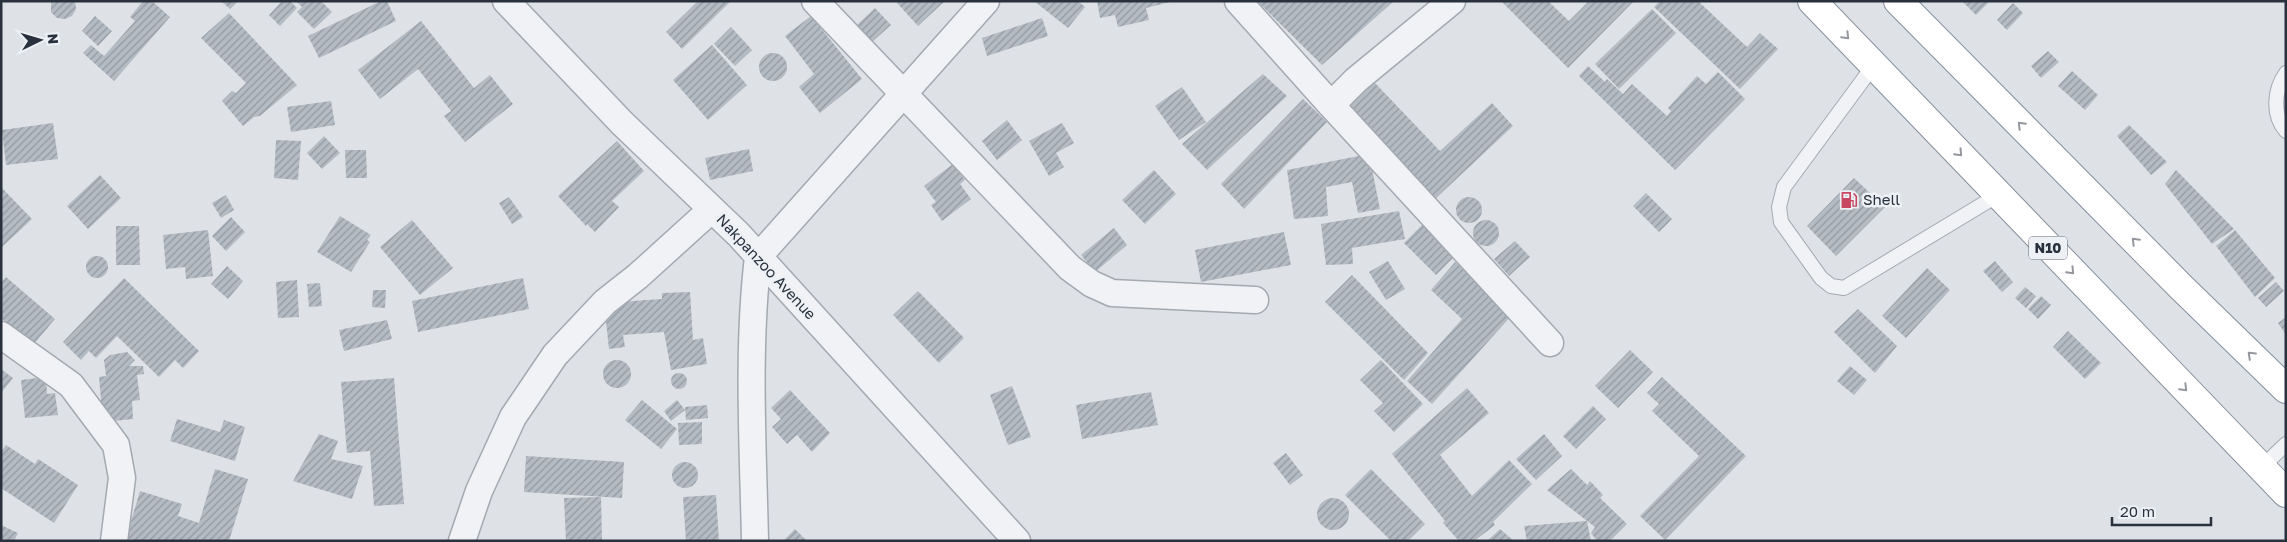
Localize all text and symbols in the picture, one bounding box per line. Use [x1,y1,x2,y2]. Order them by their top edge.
north arrow [15,15,65,65]
one-way arrow [1840,31,1849,40]
text: N [45,33,62,45]
one-way arrow [2018,122,2027,131]
one-way arrow [1953,148,1962,157]
fuel station icon: Shell [1839,190,1859,210]
place label: Shell [1863,190,1900,208]
street label: Nakpanzoo Avenue [713,210,820,323]
road number: N10 [2029,237,2067,260]
one-way arrow [2132,237,2141,246]
one-way arrow [2065,265,2074,274]
one-way arrow [2248,352,2257,361]
one-way arrow [2178,382,2187,391]
scale bar [2112,494,2211,526]
text: 20 m [2120,502,2155,520]

